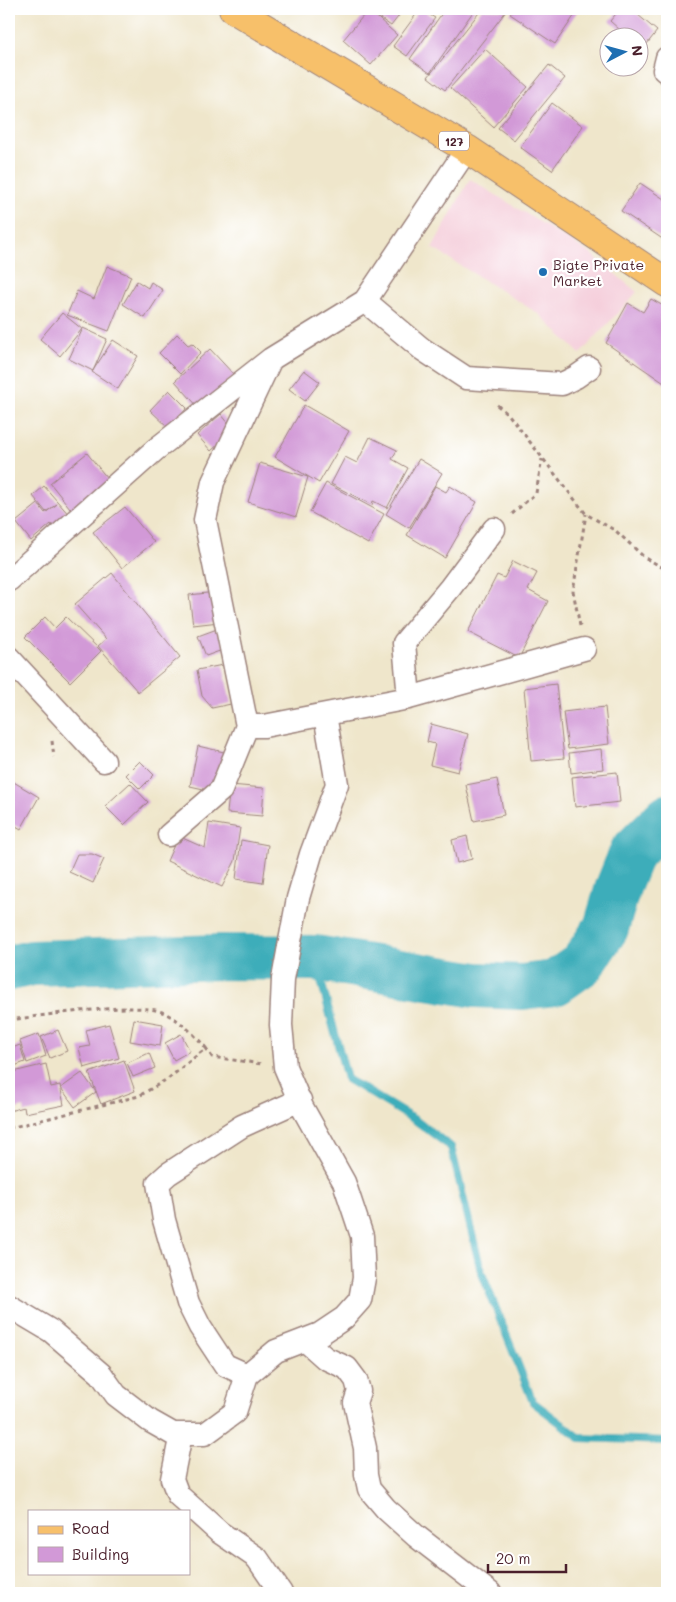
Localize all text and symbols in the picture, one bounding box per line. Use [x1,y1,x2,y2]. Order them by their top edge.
north arrow [598,28,648,78]
text: N [627,44,647,57]
road number: 127 [439,132,469,150]
place label: Bigte Private Market [553,255,644,290]
marker: Bigte Private Market [537,266,549,278]
legend [28,1510,190,1574]
text: Road [72,1518,109,1538]
scale bar [488,1542,566,1574]
text: Building [72,1544,129,1564]
text: 20 m [496,1548,530,1568]

